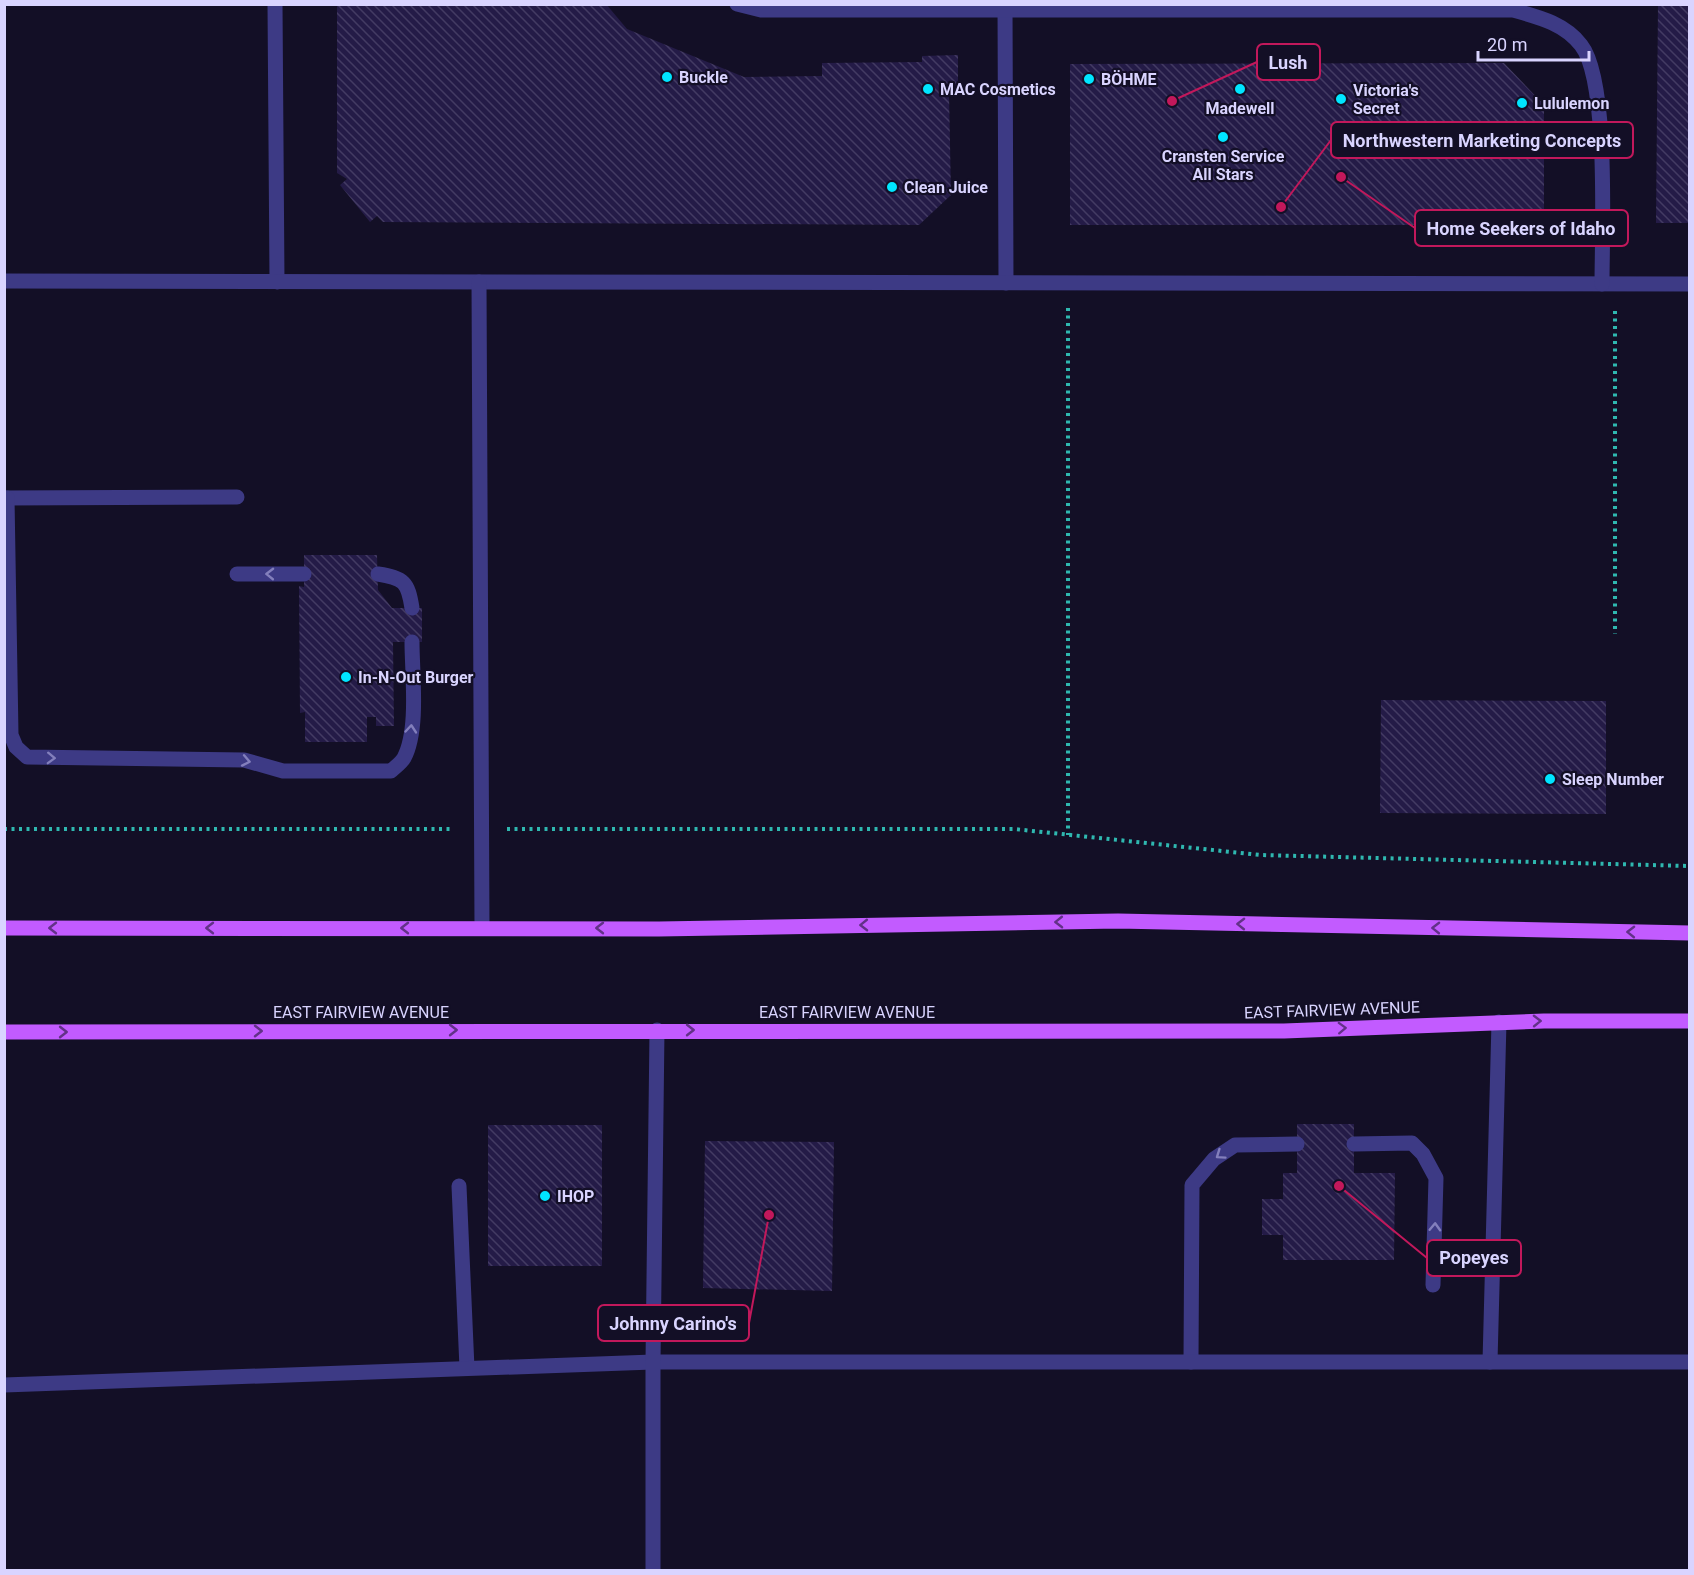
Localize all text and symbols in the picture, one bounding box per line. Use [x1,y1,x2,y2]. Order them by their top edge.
scale bar [1478,24,1589,62]
text: 20 m [1487,34,1527,55]
callout: Lush [1257,44,1320,80]
text: Lush [1269,52,1307,73]
place label: Buckle [679,68,728,87]
marker: Buckle [660,70,674,84]
place label: BÖHME [1101,70,1157,89]
marker: BÖHME [1082,72,1096,86]
place label: MAC Cosmetics [940,80,1056,99]
place label: Victoria's Secret [1353,81,1419,118]
marker: MAC Cosmetics [921,82,935,96]
marker: Madewell [1233,82,1247,96]
marker: Victoria's Secret [1334,92,1348,106]
place label: Lululemon [1534,94,1609,113]
marker: Lululemon [1515,96,1529,110]
place label: Madewell [1205,99,1275,118]
callout: Northwestern Marketing Concepts [1331,122,1633,158]
marker: Cransten Service All Stars [1216,130,1230,144]
text: Northwestern Marketing Concepts [1343,130,1621,151]
place label: Cransten Service All Stars [1162,147,1285,184]
place label: Clean Juice [904,178,988,197]
marker: Clean Juice [885,180,899,194]
callout: Home Seekers of Idaho [1415,210,1628,246]
text: Home Seekers of Idaho [1427,218,1616,239]
one-way arrow [266,568,275,580]
place label: In-N-Out Burger [358,668,474,687]
marker: In-N-Out Burger [339,670,353,684]
one-way arrow [404,724,417,734]
one-way arrow [47,752,56,764]
one-way arrow [241,754,251,767]
place label: Sleep Number [1562,770,1664,789]
marker: Sleep Number [1543,772,1557,786]
one-way arrow [1055,916,1064,928]
one-way arrow [1237,918,1246,930]
one-way arrow [860,919,869,931]
one-way arrow [48,922,57,934]
one-way arrow [206,922,215,934]
one-way arrow [401,922,410,934]
one-way arrow [596,922,605,934]
one-way arrow [1432,922,1441,934]
one-way arrow [1627,926,1636,938]
street label: EAST FAIRVIEW AVENUE [1244,997,1420,1023]
street label: EAST FAIRVIEW AVENUE [273,1003,449,1022]
street label: EAST FAIRVIEW AVENUE [759,1003,935,1022]
one-way arrow [1533,1015,1542,1027]
one-way arrow [1338,1022,1347,1035]
one-way arrow [448,1024,457,1036]
one-way arrow [685,1024,694,1036]
one-way arrow [253,1025,262,1037]
one-way arrow [58,1026,67,1038]
one-way arrow [1216,1148,1227,1159]
place label: IHOP [557,1187,594,1206]
marker: IHOP [538,1189,552,1203]
one-way arrow [1429,1222,1441,1231]
callout: Popeyes [1427,1240,1521,1276]
text: Popeyes [1439,1247,1509,1268]
callout: Johnny Carino's [598,1305,749,1341]
text: Johnny Carino's [609,1313,737,1334]

